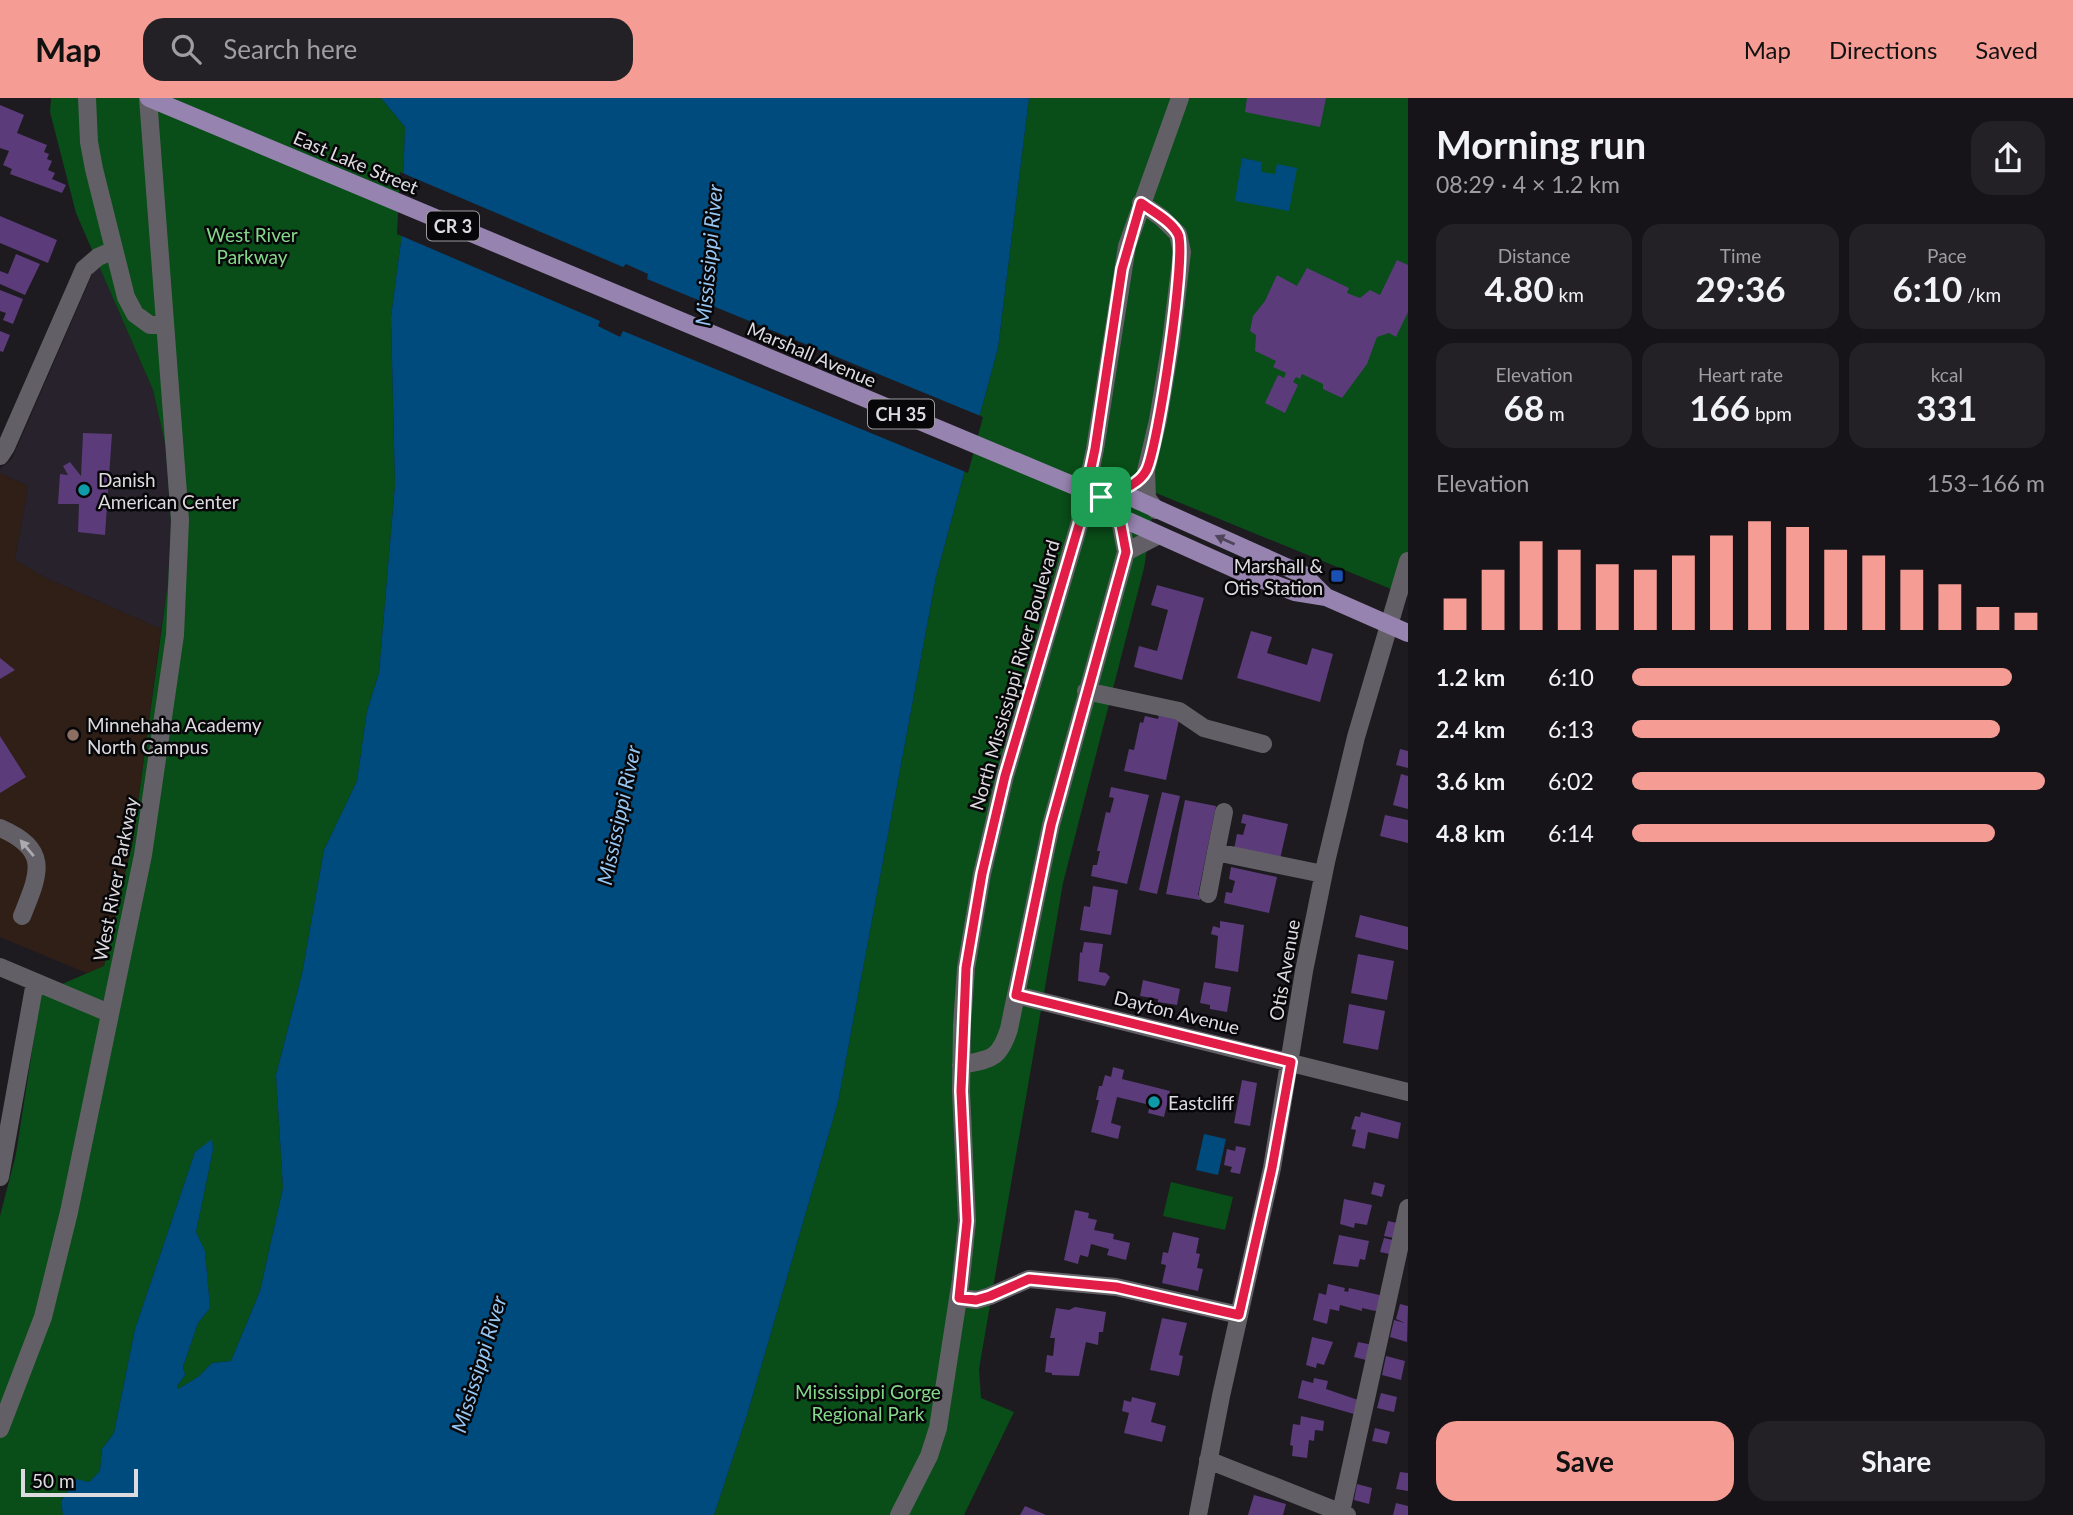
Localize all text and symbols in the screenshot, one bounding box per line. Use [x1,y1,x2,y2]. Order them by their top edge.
search box [143,18,633,81]
text: Map [35,29,101,69]
icon: search [167,30,205,68]
text: Search here [223,33,357,65]
text: Map [1744,35,1791,64]
text: Directions [1829,35,1937,64]
text: Saved [1975,35,2038,64]
text: Morning run [1436,121,1646,167]
button: share [1971,121,2045,195]
street label: East Lake Street [290,125,422,199]
text: 08:29 · 4 × 1.2 km [1436,170,1620,198]
water label: Mississippi River [689,182,727,327]
road number: CR 3 [427,211,479,240]
park label: West River Parkway [206,223,298,268]
text: Distance [1498,244,1571,267]
text: Time [1720,244,1761,267]
text: Pace [1927,244,1967,267]
text: 4.80 [1484,267,1554,309]
text: 29:36 [1695,267,1786,309]
text: 6:10 [1892,267,1962,309]
text: km [1554,283,1584,306]
text: /km [1962,283,2001,306]
street label: Marshall Avenue [744,316,880,392]
text: Elevation [1496,363,1573,386]
text: Heart rate [1698,363,1783,386]
text: kcal [1931,363,1963,386]
text: 68 [1504,386,1544,428]
text: 166 [1689,386,1750,428]
text: 331 [1916,386,1977,428]
road number: CH 35 [868,400,934,428]
text: m [1544,402,1565,425]
text: bpm [1750,402,1792,425]
pin [1071,467,1131,527]
place label: Danish American Center [98,468,239,513]
text: Elevation [1436,469,1529,497]
text: 153–166 m [1927,469,2045,497]
icon: arrive [1082,478,1120,516]
marker: Danish American Center [76,482,92,498]
one-way arrow [1214,535,1235,546]
street label: North Mississippi River Boulevard [964,537,1064,813]
place label: Marshall & Otis Station [1224,554,1323,599]
marker: Marshall & Otis Station [1329,568,1345,584]
text: 1.2 km [1436,663,1505,691]
text: 6:10 [1548,663,1594,691]
place label: Minnehaha Academy North Campus [87,713,262,758]
text: 2.4 km [1436,715,1505,743]
text: 6:13 [1548,715,1594,743]
marker: Minnehaha Academy North Campus [65,727,81,743]
water label: Mississippi River [591,742,645,887]
text: 3.6 km [1436,767,1505,795]
text: 6:02 [1548,767,1594,795]
street label: West River Parkway [88,795,142,963]
text: 4.8 km [1436,819,1505,847]
text: 6:14 [1548,819,1594,847]
one-way arrow [20,839,35,857]
street label: Otis Avenue [1264,918,1304,1022]
street label: Dayton Avenue [1112,985,1242,1039]
place label: Eastcliff [1168,1091,1234,1114]
marker: Eastcliff [1146,1094,1162,1110]
water label: Mississippi River [445,1292,511,1436]
park label: Mississippi Gorge Regional Park [795,1380,941,1425]
button: Save [1436,1421,1734,1501]
button: Share [1748,1421,2045,1501]
scale bar [21,1466,138,1498]
text: 50 m [32,1469,75,1492]

